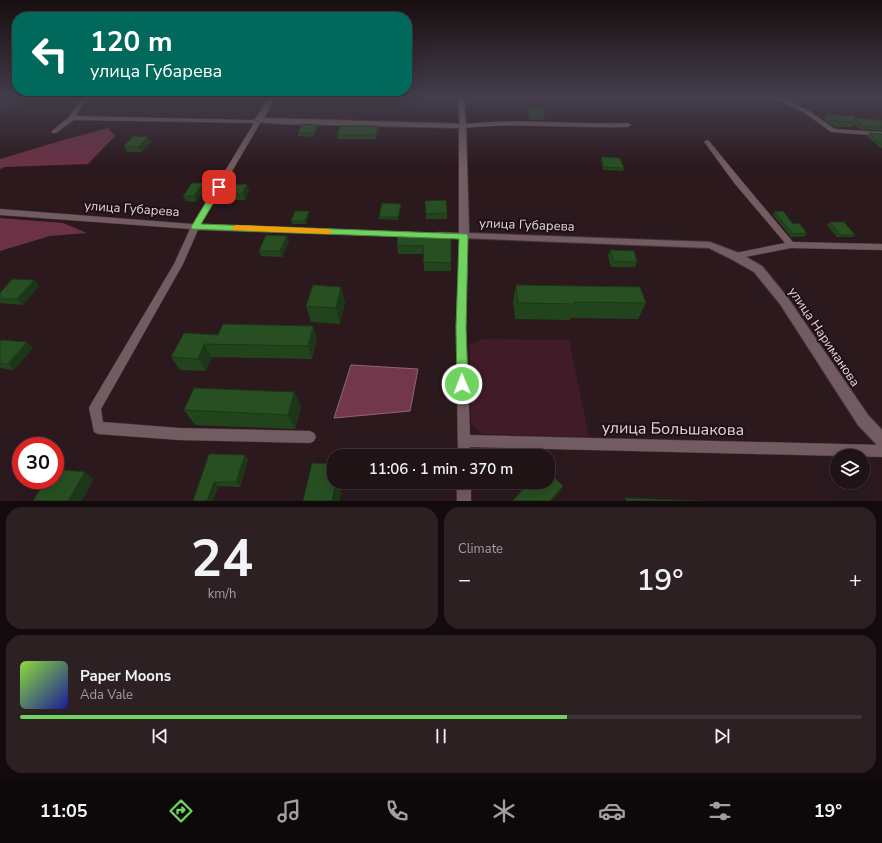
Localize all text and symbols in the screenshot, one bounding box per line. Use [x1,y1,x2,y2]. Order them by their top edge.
text: 120 m [90,23,173,61]
icon: left [24,28,76,80]
text: улица Губарева [90,59,222,83]
pin [202,170,236,204]
icon: arrive [208,176,230,198]
street label: улица Губарева [84,197,180,221]
street label: улица Губарева [479,214,575,236]
street label: улица Нариманова [784,284,864,390]
position arrow [441,363,483,405]
street label: улица Большакова [602,417,744,441]
speed limit sign: 30 [12,437,64,489]
map controls [830,449,870,489]
button: layers [830,449,870,489]
text: 11:06 · 1 min · 370 m [369,459,513,479]
text: 24 [191,523,253,594]
text: Climate [458,540,503,558]
text: 19° [636,560,684,601]
text: − [458,565,471,595]
text: + [849,565,862,595]
text: km/h [208,585,236,603]
text: Paper Moons [80,666,171,686]
text: Ada Vale [80,686,133,704]
icon: previous [149,725,171,747]
icon: pause [430,725,452,747]
icon: next [711,725,733,747]
icon: directions [167,797,195,825]
icon: music [275,797,303,825]
icon: phone [383,797,411,825]
icon: climate [490,797,518,825]
icon: car [598,797,626,825]
icon: filters [706,797,734,825]
text: 11:05 [40,799,88,823]
text: 19° [814,799,842,823]

